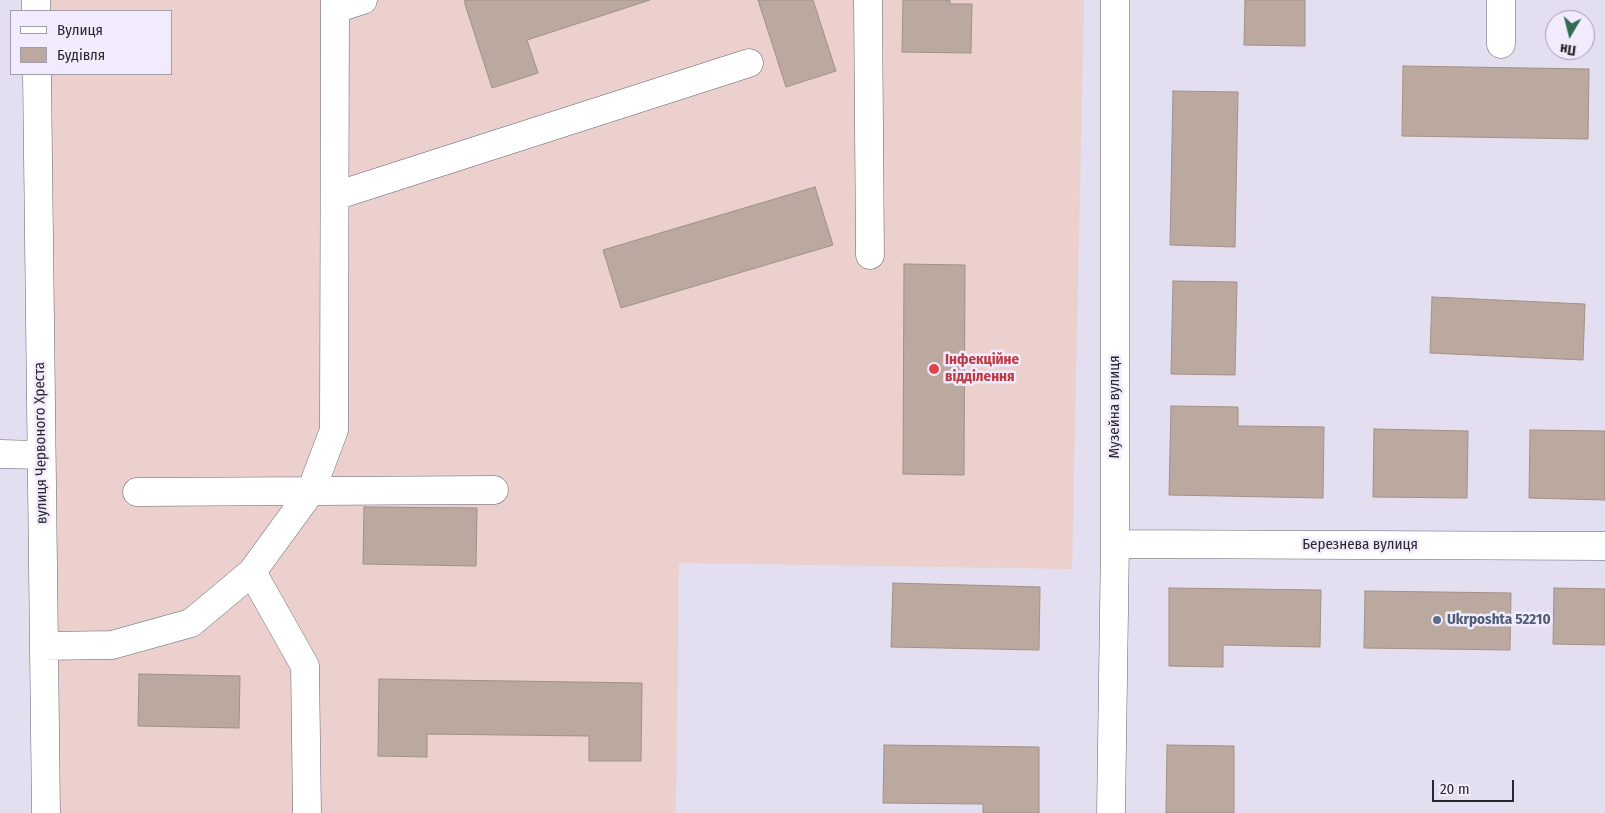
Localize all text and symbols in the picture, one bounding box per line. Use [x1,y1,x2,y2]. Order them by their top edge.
legend [10,10,172,75]
north arrow [1545,10,1595,60]
text: Вулиця [57,21,103,39]
text: Пн [1559,40,1577,59]
text: Будівля [57,46,105,64]
place label: Інфекційне відділення [945,351,1019,386]
street label: Музейна вулиця [1106,355,1124,459]
street label: вулиця Червоного Хреста [31,362,51,524]
marker: Інфекційне відділення [927,362,941,376]
street label: Березнева вулиця [1302,536,1418,554]
place label: Ukrposhta 52210 [1447,611,1551,629]
marker: Ukrposhta 52210 [1431,614,1443,626]
scale bar [1435,770,1518,802]
text: 20 m [1440,780,1470,798]

